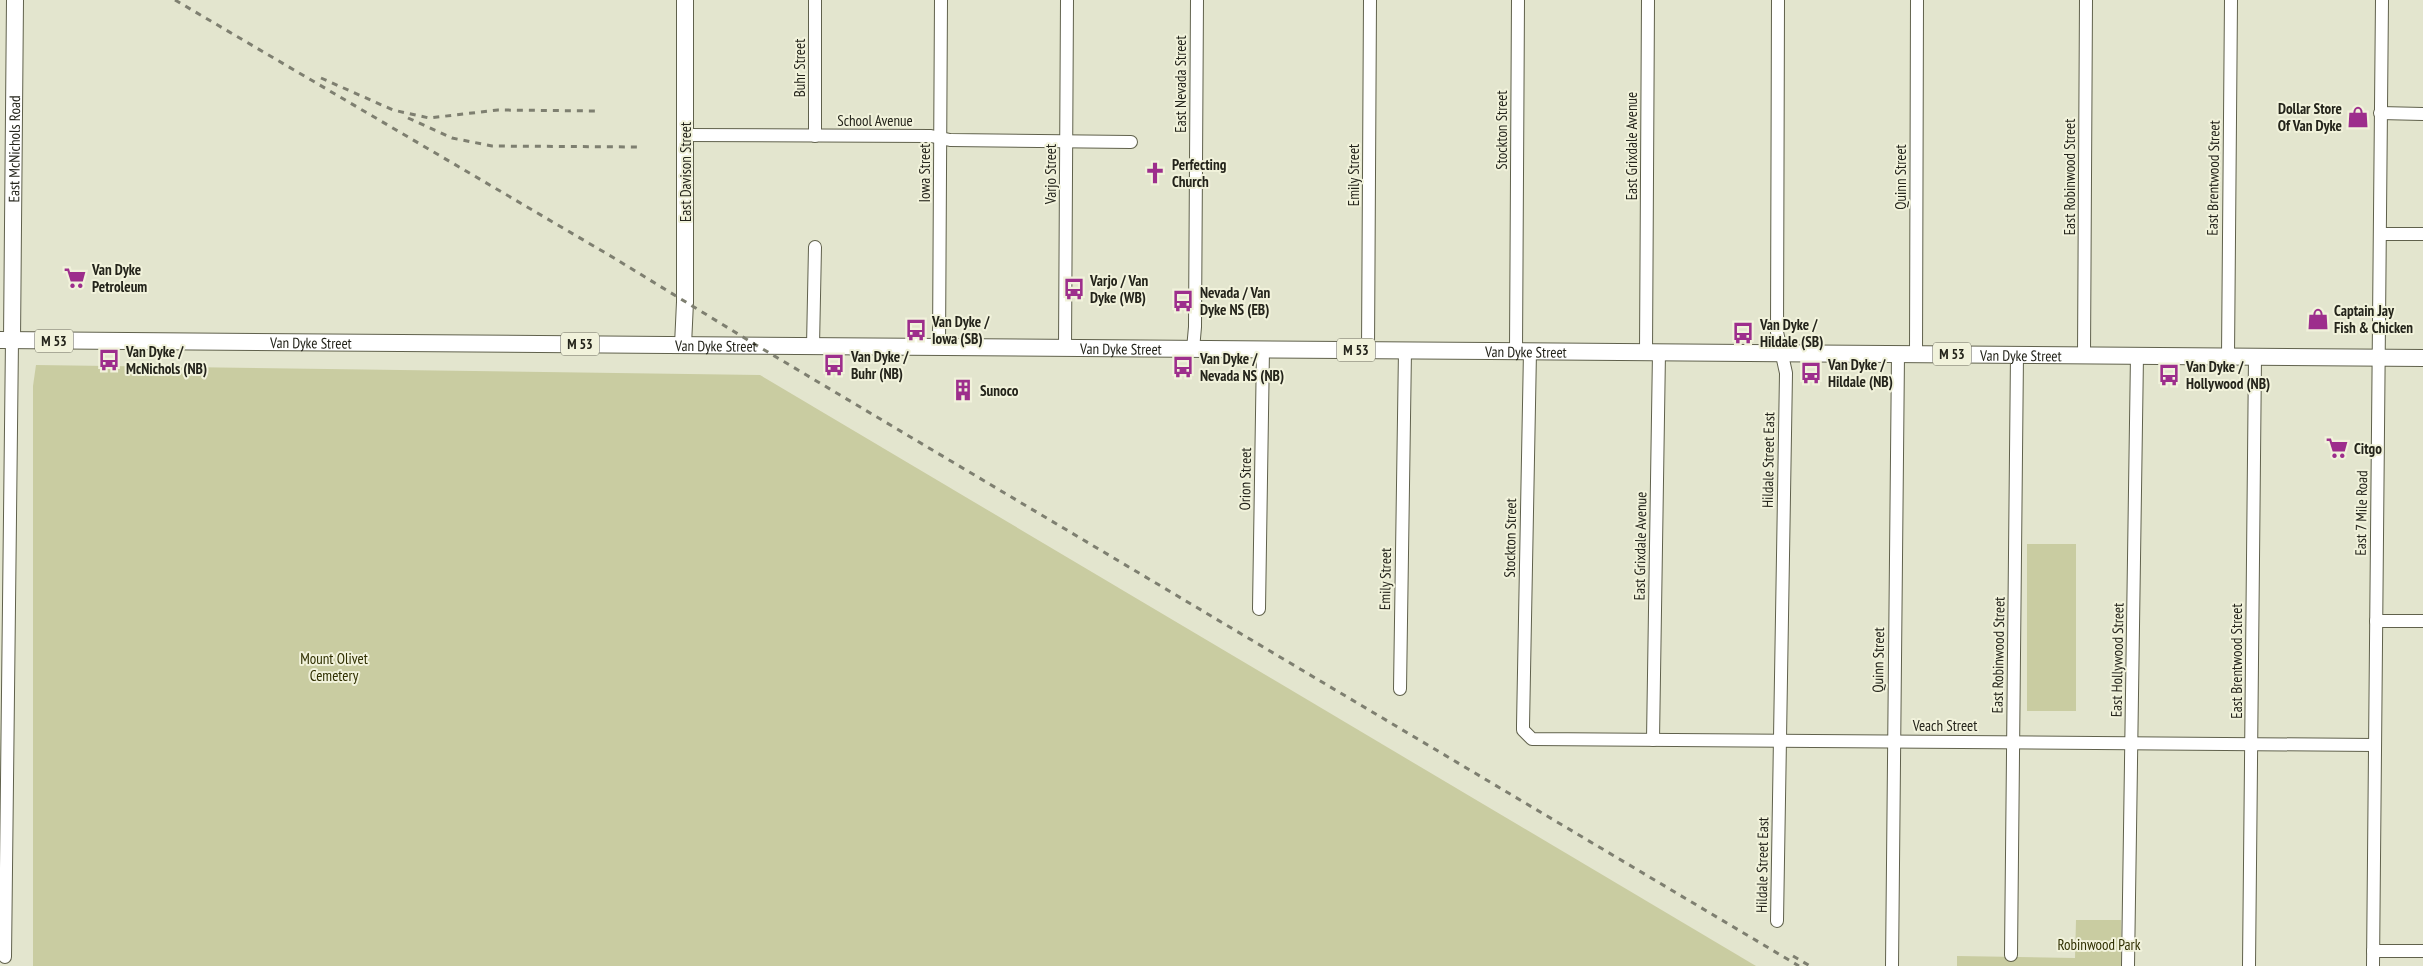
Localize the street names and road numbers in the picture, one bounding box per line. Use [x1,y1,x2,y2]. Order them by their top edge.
street label: East Nevada Street [1171,35,1190,133]
street label: Buhr Street [790,39,809,97]
street label: Stockton Street [1492,90,1511,170]
street label: East Grixdale Avenue [1622,92,1641,200]
street label: East McNichols Road [4,95,24,203]
street label: School Avenue [837,111,913,130]
street label: East Robinwood Street [2060,119,2079,235]
street label: East Brentwood Street [2202,120,2224,236]
street label: East Davison Street [676,122,695,222]
street label: Iowa Street [915,144,934,202]
street label: Varjo Street [1041,144,1060,205]
street label: Emily Street [1344,144,1363,206]
street label: Quinn Street [1891,144,1910,210]
road number: M 53 [35,330,73,352]
street label: Van Dyke Street [269,332,352,352]
road number: M 53 [561,332,599,356]
street label: Van Dyke Street [674,336,757,355]
road number: M 53 [1337,338,1375,362]
street label: Van Dyke Street [1079,339,1162,358]
street label: Van Dyke Street [1484,342,1567,361]
road number: M 53 [1933,342,1971,366]
street label: Van Dyke Street [1979,345,2062,365]
street label: Hildale Street East [1758,412,1778,508]
street label: Orion Street [1235,447,1255,511]
street label: East 7 Mile Road [2351,470,2371,556]
street label: East Grixdale Avenue [1630,492,1650,600]
street label: Stockton Street [1500,498,1520,578]
street label: Emily Street [1375,548,1395,610]
street label: East Robinwood Street [1987,597,2009,713]
street label: East Hollywood Street [2107,603,2127,717]
street label: East Brentwood Street [2227,603,2246,719]
street label: Quinn Street [1868,627,1888,693]
street label: Veach Street [1912,716,1977,735]
street label: Hildale Street East [1752,817,1772,913]

